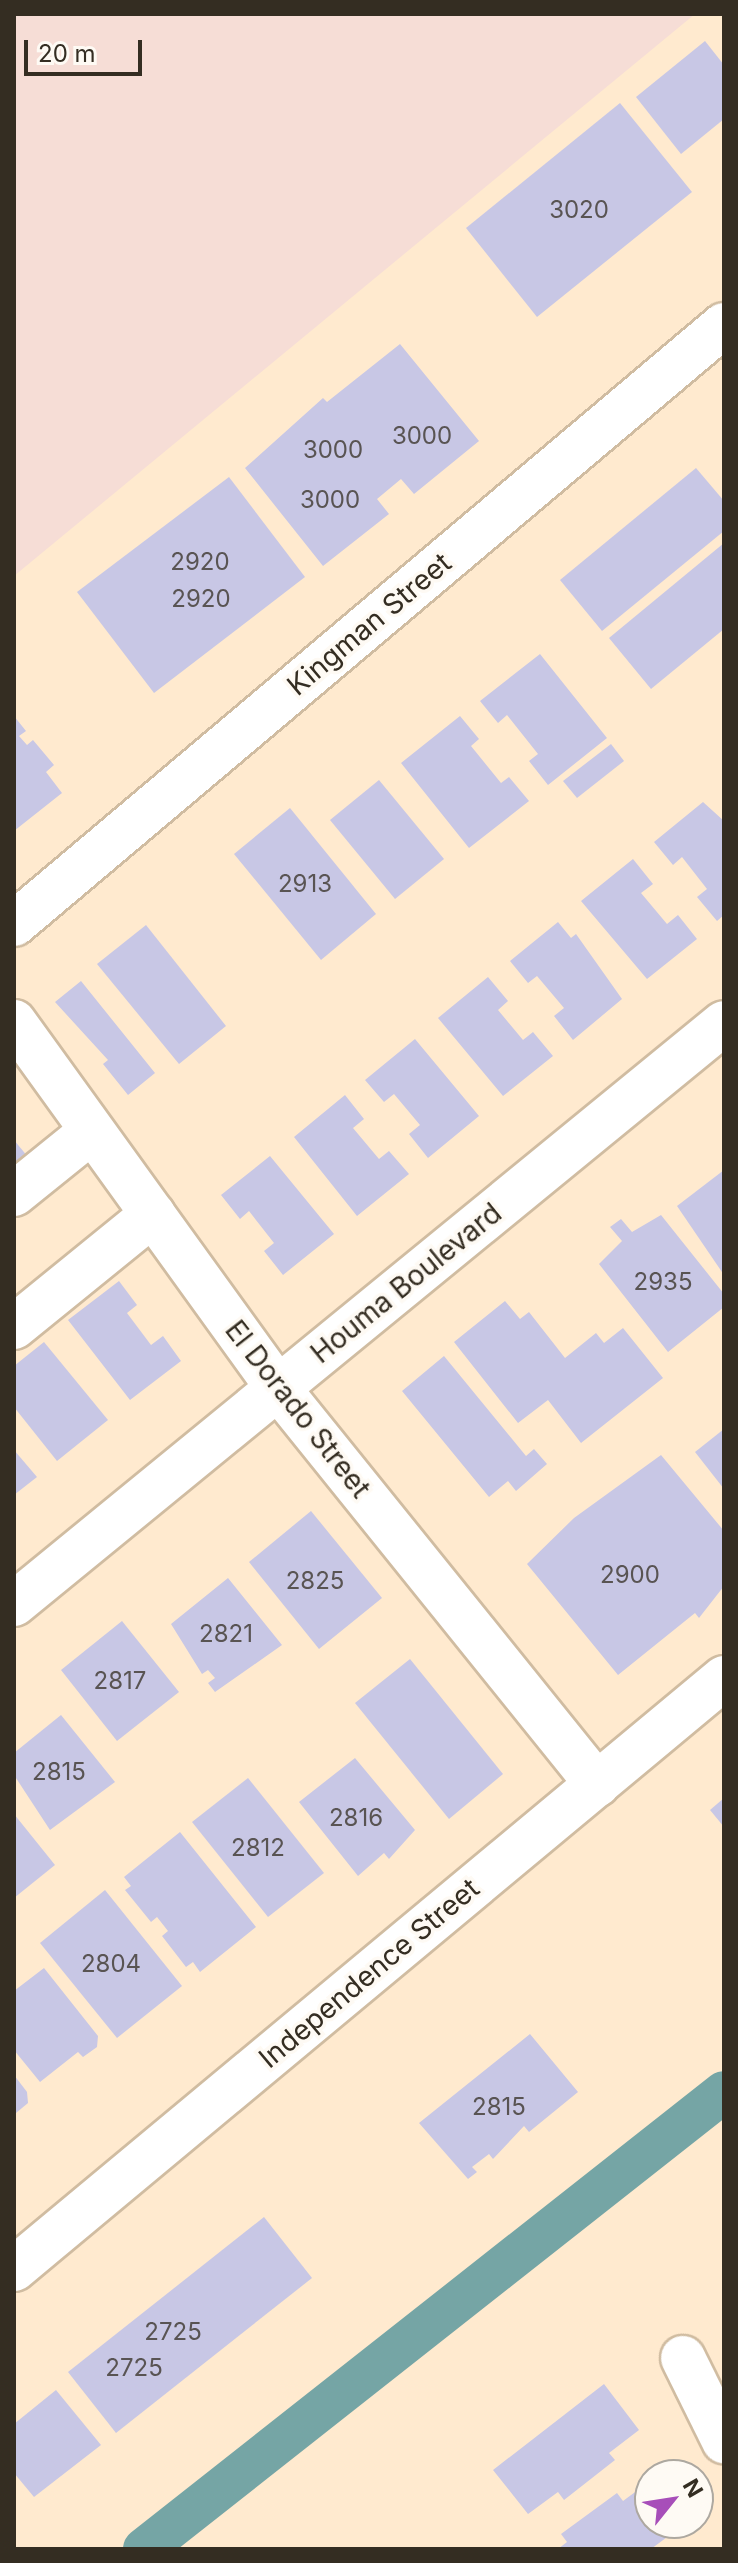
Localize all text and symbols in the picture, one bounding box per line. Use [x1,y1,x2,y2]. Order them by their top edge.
scale bar [28,24,146,74]
text: 20 m [38,39,96,68]
house number: 3020 [549,196,609,224]
house number: 3000 [392,422,452,450]
house number: 3000 [303,436,363,464]
house number: 3000 [300,486,360,514]
street label: Kingman Street [280,546,458,702]
house number: 2920 [170,548,230,576]
house number: 2920 [171,585,231,613]
house number: 2913 [278,870,332,898]
street label: Houma Boulevard [304,1196,508,1370]
house number: 2935 [634,1268,692,1296]
street label: El Dorado Street [218,1314,378,1504]
house number: 2900 [600,1561,660,1589]
house number: 2825 [286,1567,344,1595]
house number: 2821 [199,1620,253,1648]
house number: 2817 [94,1667,146,1695]
house number: 2815 [32,1758,86,1786]
house number: 2816 [329,1804,383,1832]
house number: 2812 [231,1834,285,1862]
street label: Independence Street [252,1871,486,2075]
house number: 2804 [81,1950,141,1978]
house number: 2815 [472,2093,526,2121]
house number: 2725 [144,2318,202,2346]
house number: 2725 [105,2354,163,2382]
north arrow [634,2459,714,2539]
text: N [678,2474,709,2502]

